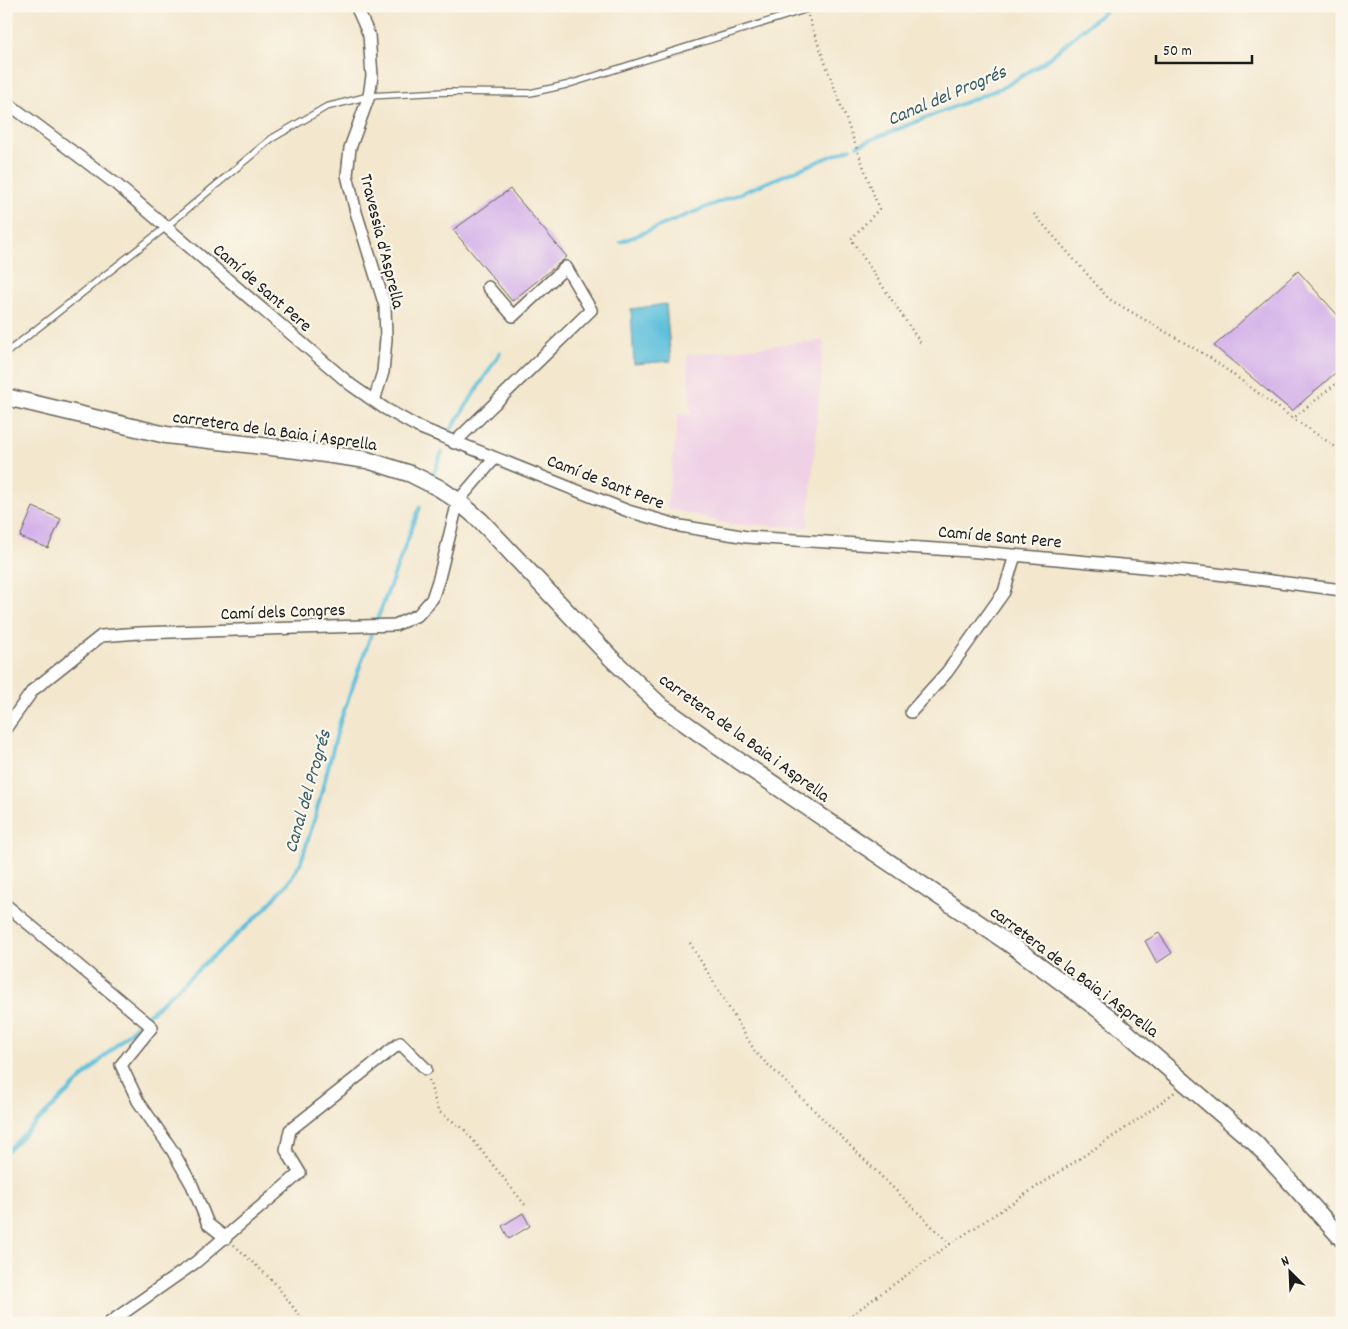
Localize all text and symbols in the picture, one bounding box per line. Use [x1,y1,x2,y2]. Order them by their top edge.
scale bar [1156,32,1252,64]
text: 50 m [1163,41,1192,63]
water label: Canal del Progrés [884,60,1012,134]
street label: Travessia d'Asprella [352,172,410,312]
street label: Camí de Sant Pere [206,239,316,339]
street label: carretera de la Baia i Asprella [171,406,379,459]
street label: Camí de Sant Pere [543,449,667,517]
street label: Camí de Sant Pere [937,521,1063,556]
street label: Camí dels Congres [220,599,346,628]
street label: carretera de la Baia i Asprella [653,668,835,810]
water label: Canal del Progrés [279,726,340,857]
street label: carretera de la Baia i Asprella [984,901,1164,1045]
north arrow [1266,1246,1316,1296]
text: N [1278,1251,1293,1272]

